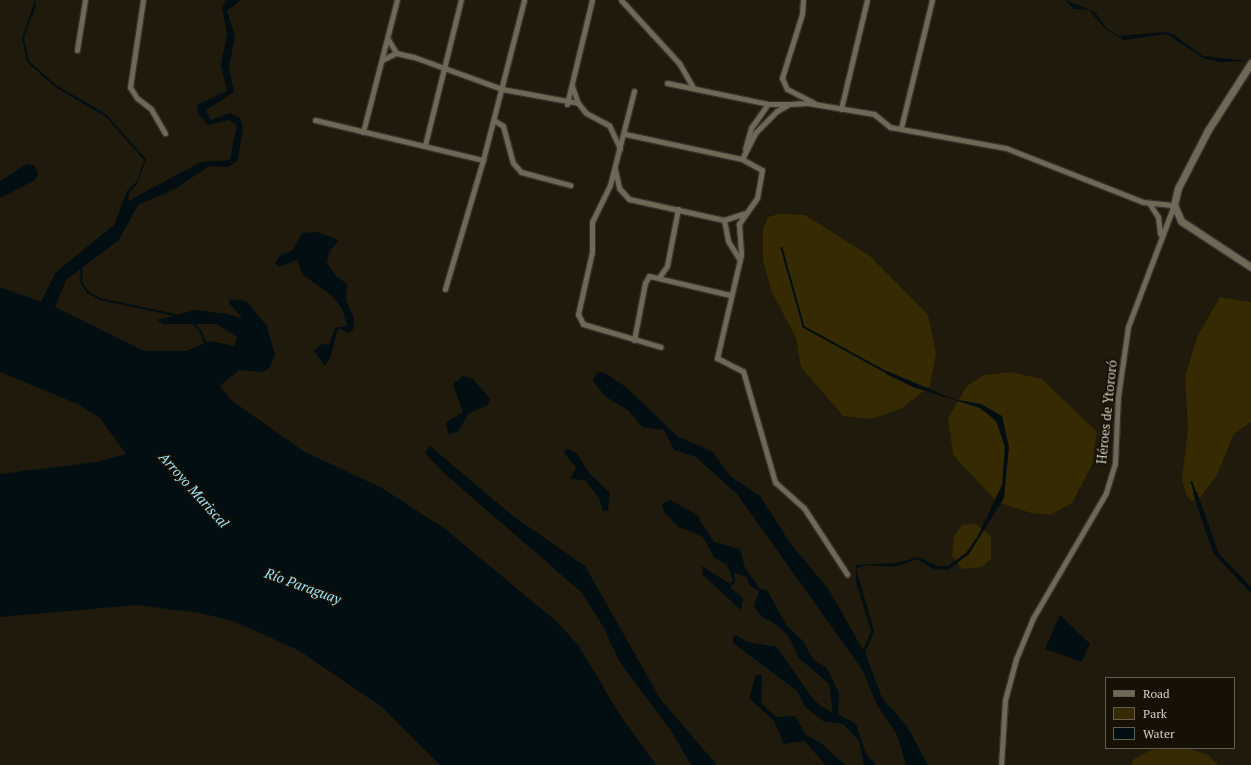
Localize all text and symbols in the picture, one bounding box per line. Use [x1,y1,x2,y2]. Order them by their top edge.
street label: Héroes de Ytororó [1094,359,1120,465]
water label: Arroyo Mariscal [156,449,232,531]
water label: Río Paraguay [263,564,343,608]
legend [1105,677,1235,749]
text: Road [1143,686,1170,701]
text: Park [1143,706,1167,721]
text: Water [1143,726,1175,741]

